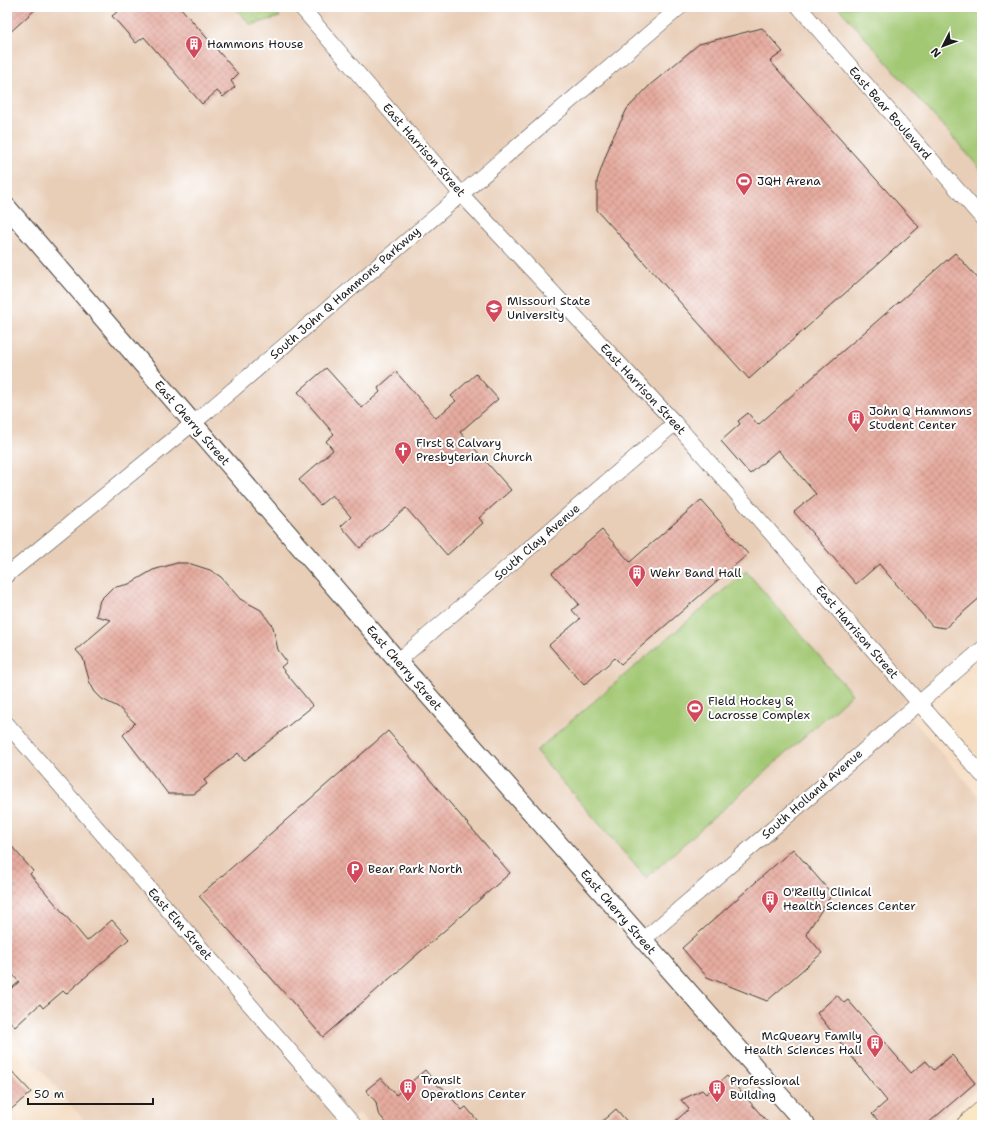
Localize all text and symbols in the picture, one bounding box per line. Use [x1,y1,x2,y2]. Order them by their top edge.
north arrow [923,26,963,66]
building icon: Hammons House [184,34,204,59]
place label: Hammons House [207,36,304,52]
text: N [927,44,944,61]
street label: East Bear Boulevard [845,63,935,163]
street label: East Harrison Street [379,100,469,200]
sports icon: JQH Arena [734,171,754,196]
place label: JQH Arena [757,173,821,189]
street label: South John Q Hammons Parkway [266,223,424,363]
place label: Missouri State University [507,293,591,323]
school or university icon: Missouri State University [484,298,504,323]
street label: East Harrison Street [597,340,689,438]
street label: East Cherry Street [151,377,233,469]
place label: John Q Hammons Student Center [869,403,972,433]
building icon: John Q Hammons Student Center [846,408,866,433]
place label: First & Calvary Presbyterian Church [416,435,532,465]
church icon: First & Calvary Presbyterian Church [393,440,413,465]
street label: South Clay Avenue [491,500,583,584]
building icon: Wehr Band Hall [627,563,647,588]
place label: Wehr Band Hall [650,565,742,581]
street label: East Harrison Street [812,582,902,682]
street label: East Cherry Street [363,622,445,714]
place label: Field Hockey & Lacrosse Complex [708,693,810,723]
sports icon: Field Hockey & Lacrosse Complex [685,698,705,723]
street label: South Holland Avenue [758,745,866,842]
parking icon: Bear Park North [345,859,365,884]
place label: Bear Park North [368,861,463,877]
street label: East Cherry Street [577,866,659,958]
place label: O'Reilly Clinical Health Sciences Center [783,884,916,914]
street label: East Elm Street [144,885,216,963]
building icon: O'Reilly Clinical Health Sciences Center [760,889,780,914]
place label: McQueary Family Health Sciences Hall [744,1028,862,1058]
building icon: McQueary Family Health Sciences Hall [865,1033,885,1058]
place label: Transit Operations Center [421,1072,526,1102]
place label: Professional Building [730,1073,800,1103]
building icon: Transit Operations Center [398,1077,418,1102]
building icon: Professional Building [707,1078,727,1103]
scale bar [28,1080,153,1106]
text: 50 m [34,1086,64,1102]

